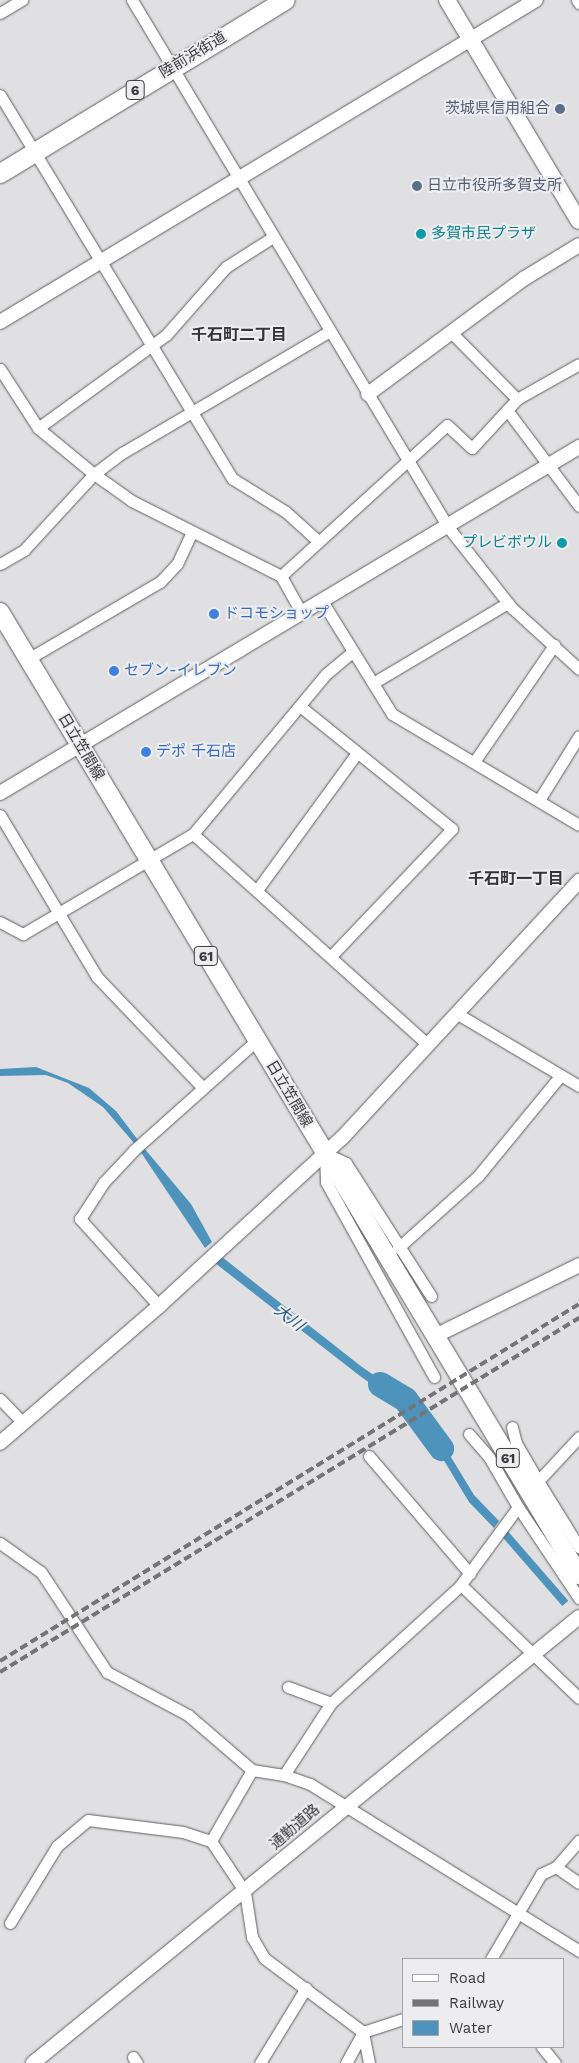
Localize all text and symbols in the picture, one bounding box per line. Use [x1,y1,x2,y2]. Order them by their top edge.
street label: 陸前浜街道 [156,28,230,82]
road number: 6 [125,78,145,102]
place label: 茨城県信用組合 [445,100,550,118]
marker: 茨城県信用組合 [554,103,566,115]
place label: 日立市役所多賀支所 [427,177,562,195]
marker: 日立市役所多賀支所 [411,180,423,192]
place label: 多賀市民プラザ [431,225,536,243]
marker: 多賀市民プラザ [415,228,427,240]
district label: 千石町二丁目 [191,325,287,345]
place label: プレビボウル [462,534,552,552]
marker: プレビボウル [556,537,568,549]
place label: ドコモショップ [224,605,329,623]
marker: ドコモショップ [208,608,220,620]
place label: セブン-イレブン [124,662,237,680]
marker: セブン-イレブン [108,665,120,677]
street label: 日立笠間線 [54,710,108,784]
place label: デポ 千石店 [156,743,236,761]
marker: デポ 千石店 [140,746,152,758]
district label: 千石町一丁目 [468,869,564,889]
road number: 61 [194,944,218,968]
street label: 日立笠間線 [262,1057,316,1131]
water label: 大川 [270,1301,308,1335]
road number: 61 [496,1446,520,1470]
street label: 通勤道路 [266,1801,324,1853]
legend [402,1958,564,2048]
text: Road [449,1969,486,1987]
text: Railway [449,1994,504,2012]
text: Water [449,2019,492,2037]

